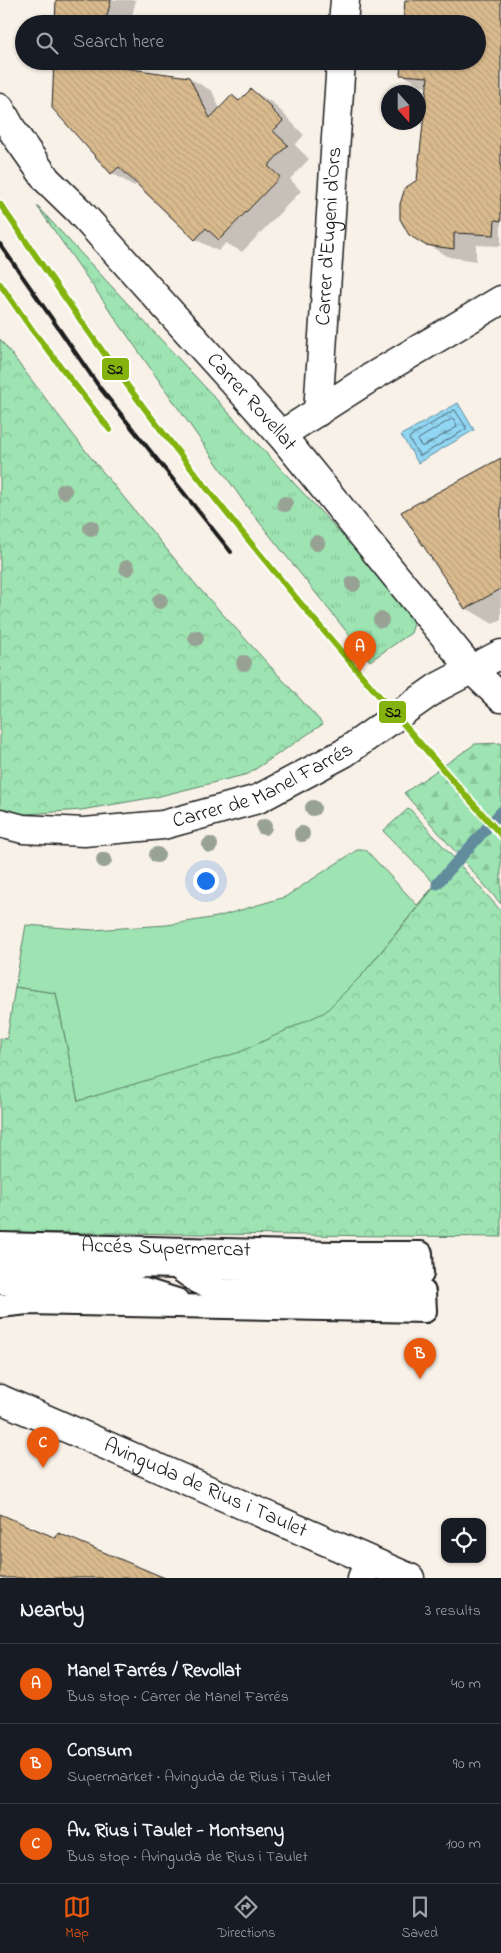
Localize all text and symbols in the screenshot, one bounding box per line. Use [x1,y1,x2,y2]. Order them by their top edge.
search box [15,15,486,70]
icon: search [33,29,61,57]
text: Search here [73,29,164,56]
north arrow [381,85,426,130]
street label: Carrer d'Eugeni d'Ors [309,146,350,327]
street label: Carrer Rovellat [199,346,304,458]
line badge: S2 [101,357,130,381]
text: S2 [107,360,123,381]
pin: A [344,631,376,672]
line badge: S2 [378,700,407,724]
text: S2 [385,703,401,724]
street label: Carrer de Manel Farrés [169,736,360,837]
your location [193,868,219,894]
street label: Accés Supermercat [81,1231,251,1266]
pin: B [404,1338,436,1379]
pin: C [27,1427,59,1468]
street label: Avinguda de Rius i Taulet [99,1431,312,1546]
map controls [441,1518,486,1563]
button: locate [441,1518,486,1563]
text: Nearby [20,1596,84,1626]
text: 3 results [425,1599,481,1623]
text: Manel Farrés / Revollat [67,1658,241,1685]
text: A [31,1672,41,1696]
text: 40 m [451,1672,481,1696]
text: Bus stop · Carrer de Manel Farrés [67,1685,289,1709]
text: Consum [67,1738,132,1765]
text: B [31,1752,41,1776]
text: 90 m [453,1752,481,1776]
text: Supermarket · Avinguda de Rius i Taulet [67,1765,331,1789]
text: Av. Rius i Taulet - Montseny [67,1818,284,1845]
text: C [32,1832,40,1856]
text: 100 m [446,1832,481,1856]
text: Bus stop · Avinguda de Rius i Taulet [67,1845,308,1869]
tab: Map [63,1893,91,1944]
tab: Directions [217,1893,275,1944]
tab: Saved [401,1893,438,1944]

